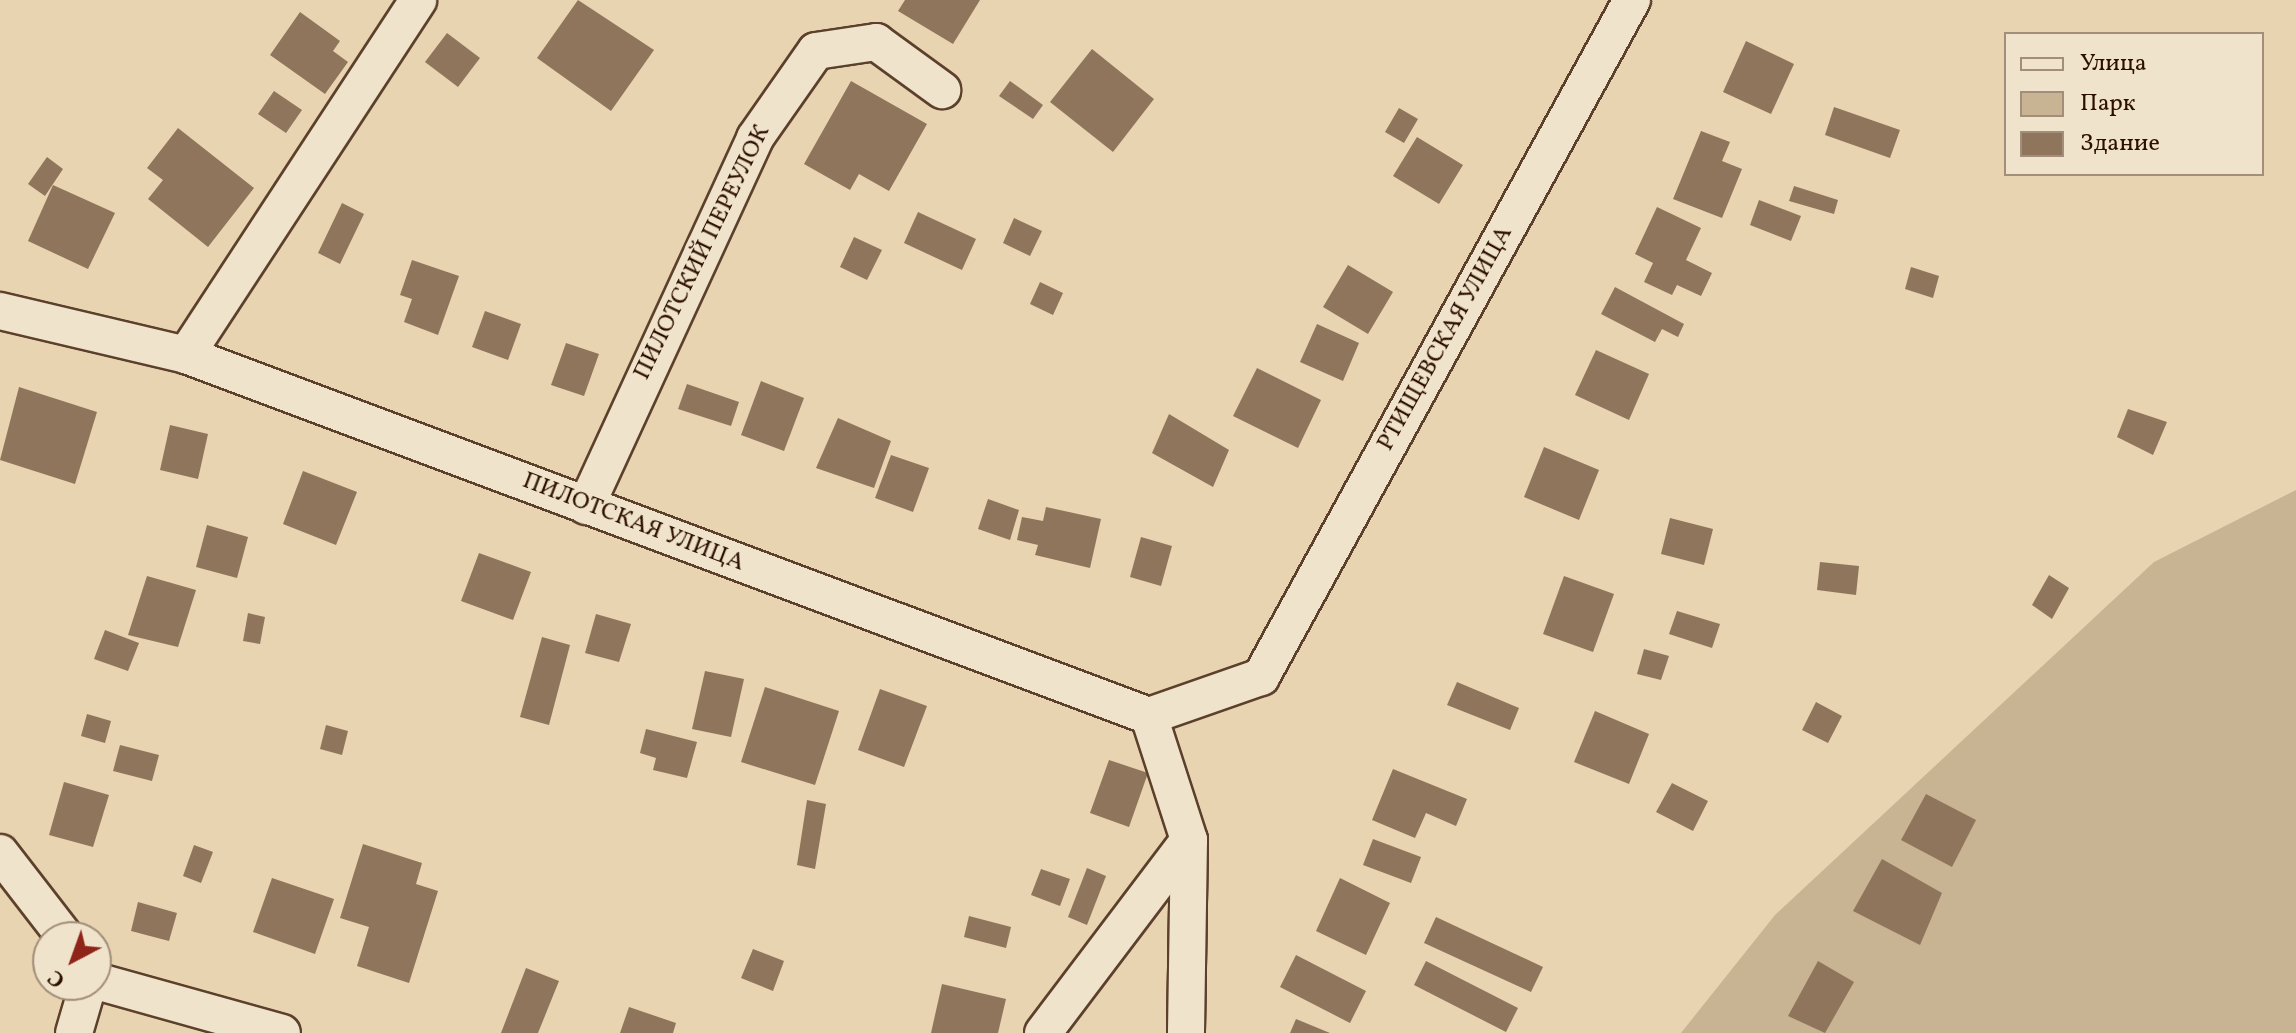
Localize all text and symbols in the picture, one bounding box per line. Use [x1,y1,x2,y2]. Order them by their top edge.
legend [2004,32,2264,176]
text: Улица [2080,47,2147,81]
text: Парк [2080,87,2136,121]
street label: ПИЛОТСКИЙ ПЕРЕУЛОК [629,121,777,385]
text: Здание [2080,127,2160,161]
street label: РТИЩЕВСКАЯ УЛИЦА [1372,222,1520,456]
street label: ПИЛОТСКАЯ УЛИЦА [518,467,748,579]
north arrow [32,921,112,1001]
text: С [42,962,73,994]

